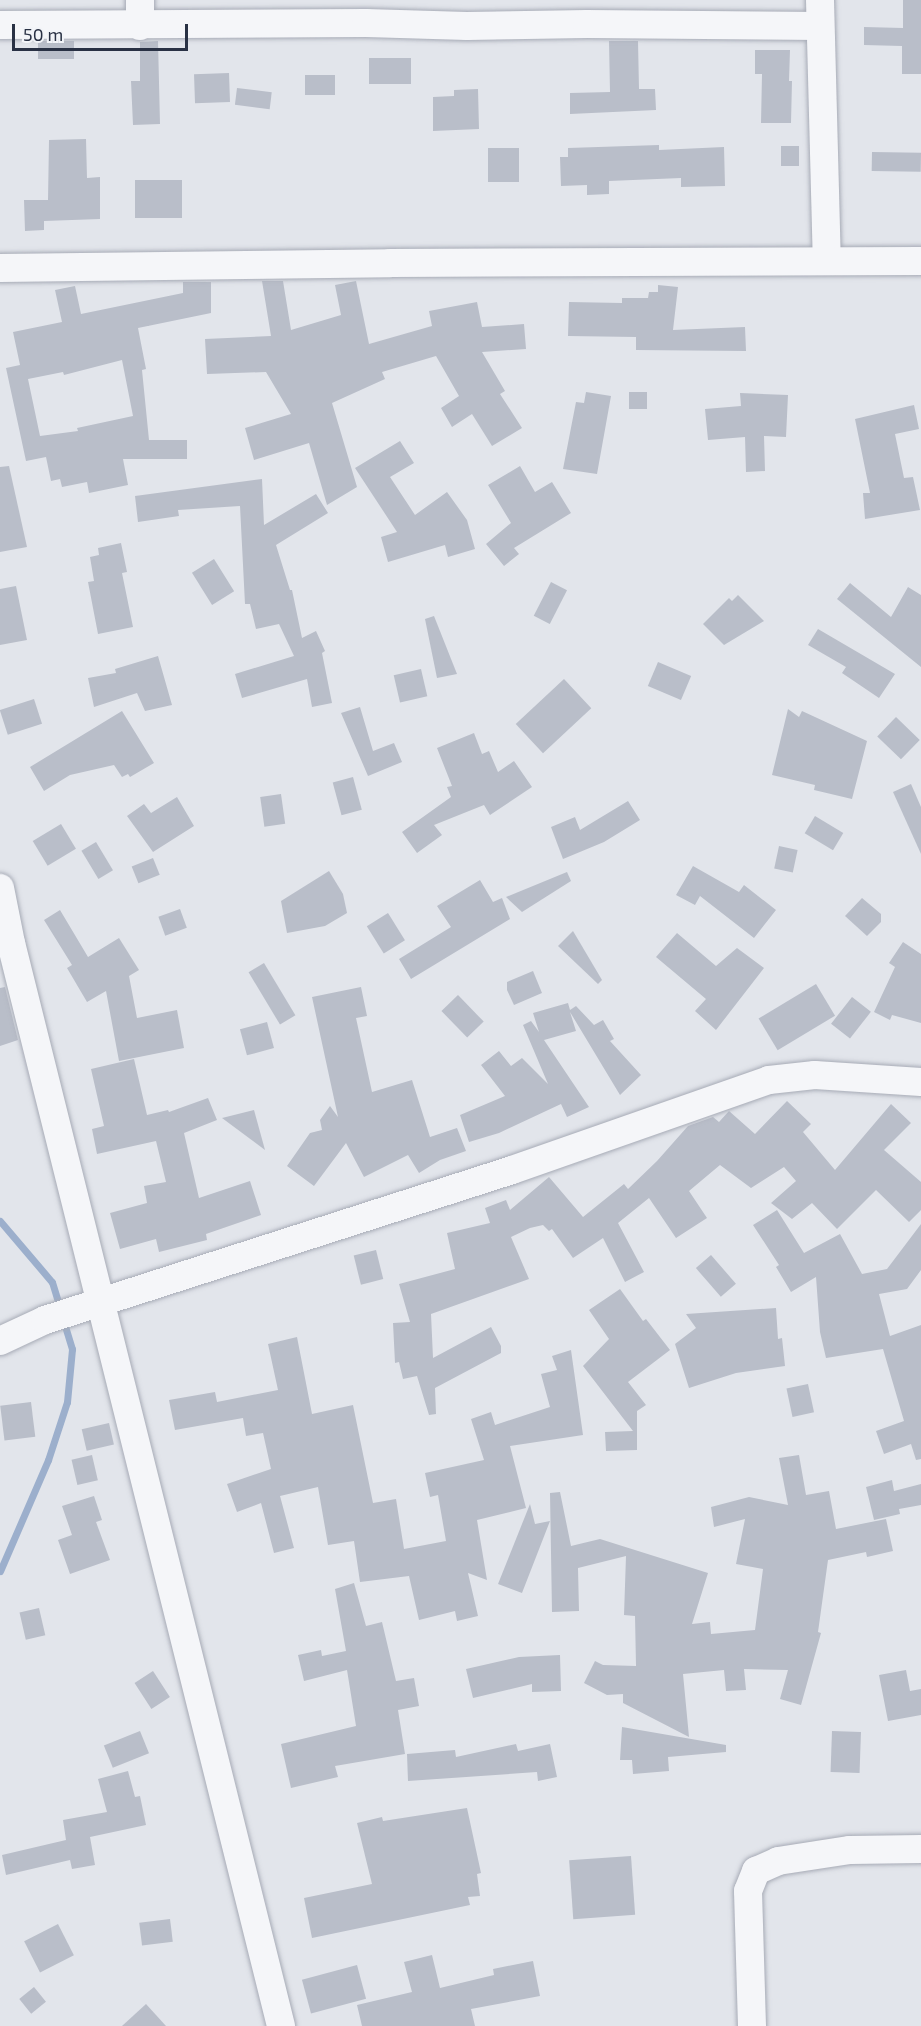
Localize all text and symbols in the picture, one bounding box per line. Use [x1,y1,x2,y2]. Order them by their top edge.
scale bar [15,12,190,50]
text: 50 m [23,23,63,45]

